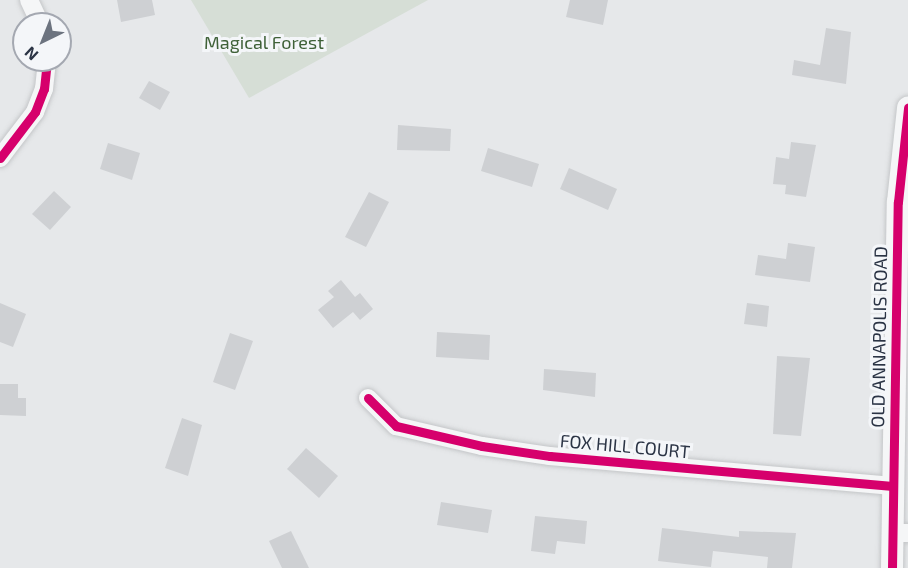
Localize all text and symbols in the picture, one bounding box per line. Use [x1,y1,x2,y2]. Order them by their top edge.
north arrow [12,12,72,72]
park label: Magical Forest [204,31,324,53]
text: N [20,43,41,65]
street label: OLD ANNAPOLIS ROAD [867,246,891,428]
street label: FOX HILL COURT [559,430,691,462]

